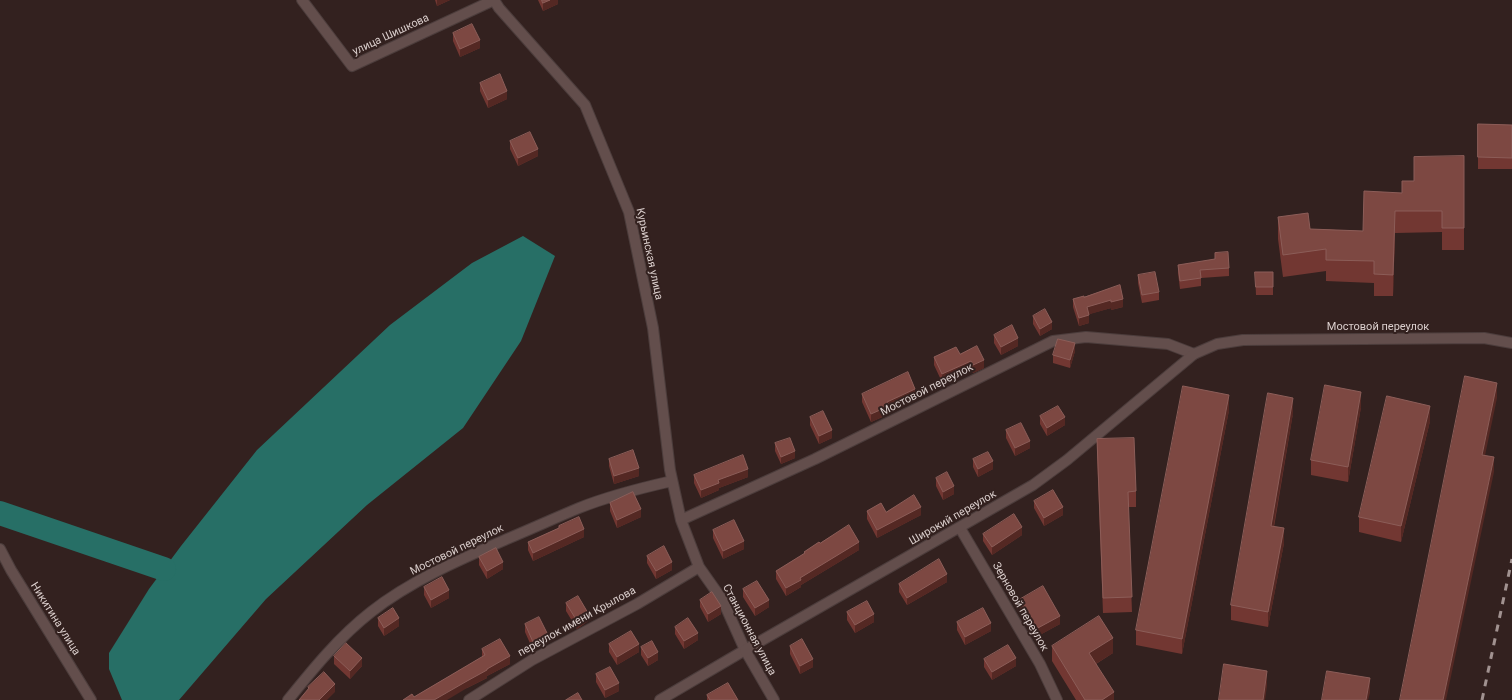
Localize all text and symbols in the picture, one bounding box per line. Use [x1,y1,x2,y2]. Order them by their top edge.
street label: улица Шишкова [351,12,431,58]
street label: Курьинская улица [633,207,665,301]
street label: Мостовой переулок [1327,320,1429,334]
street label: Мостовой переулок [878,361,976,419]
street label: Широкий переулок [907,488,999,548]
street label: Мостовой переулок [408,522,506,578]
street label: Зерновой переулок [989,560,1051,654]
street label: Никитина улица [27,580,83,658]
street label: Станционная улица [719,582,779,678]
street label: переулок имени Крылова [516,584,638,660]

